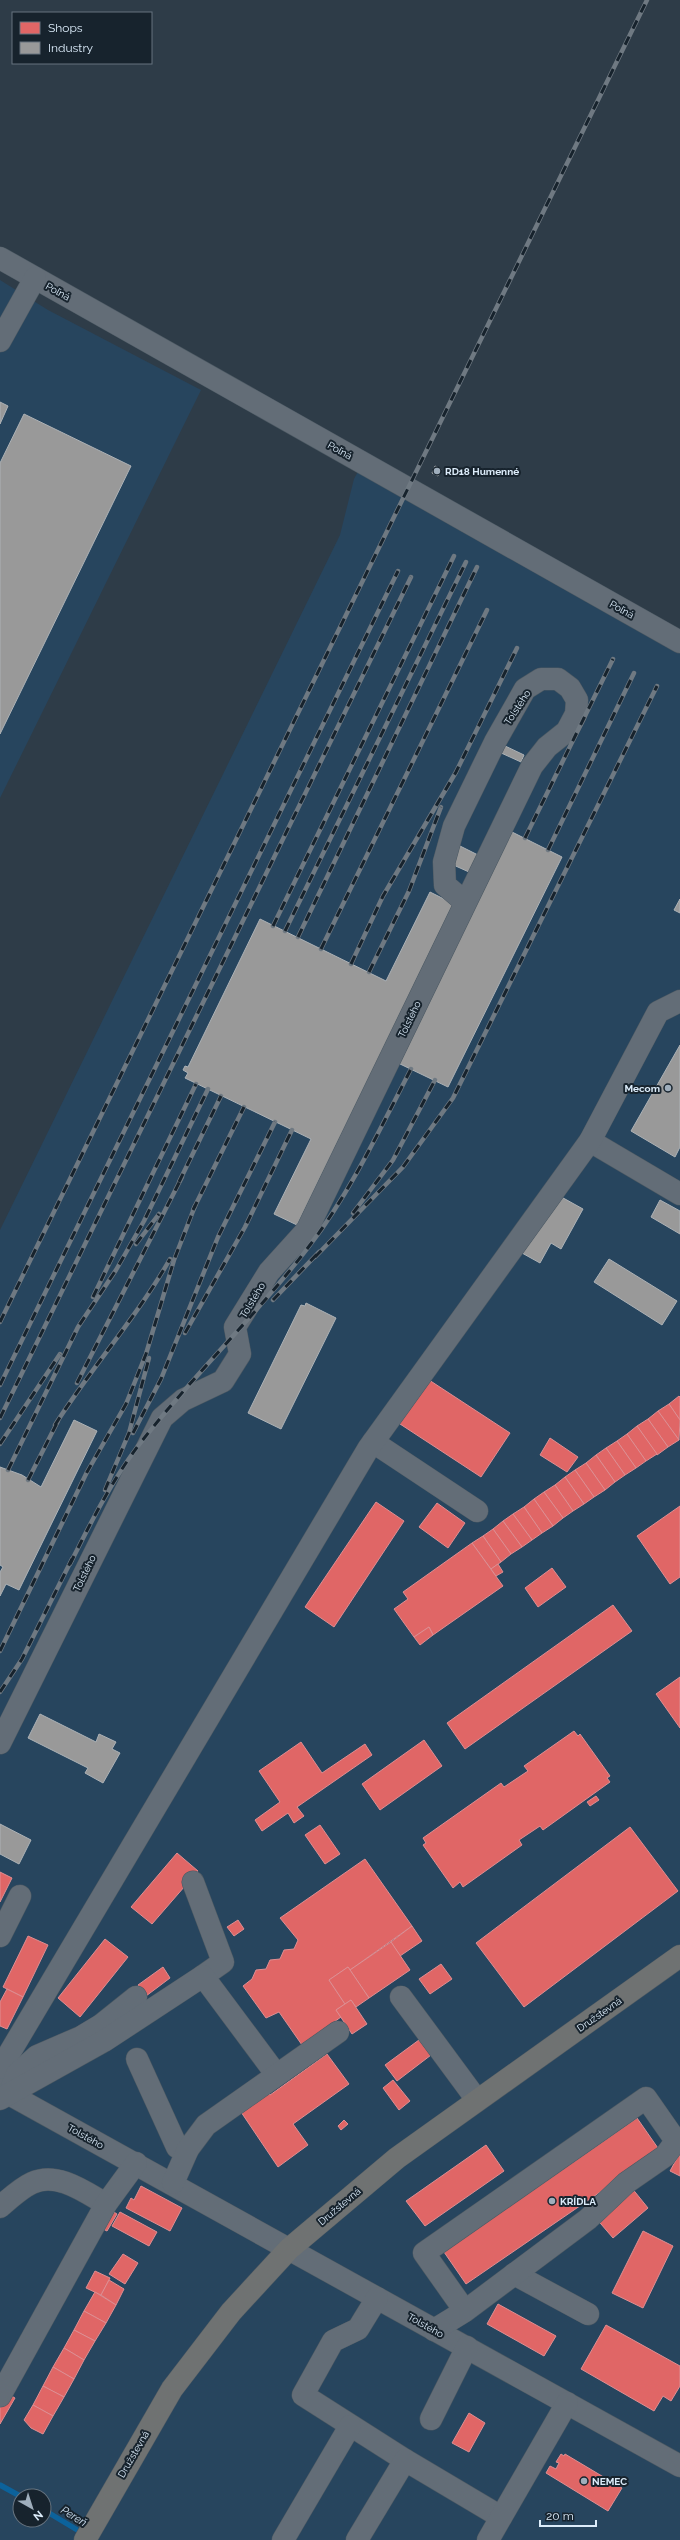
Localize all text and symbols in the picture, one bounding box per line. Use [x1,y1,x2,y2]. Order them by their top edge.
legend [12,12,152,64]
text: Shops [48,21,83,35]
text: Industry [48,41,94,55]
street label: Poľná [44,280,72,303]
street label: Poľná [326,439,354,462]
marker: RD18 Humenné [432,466,442,476]
place label: RD18 Humenné [445,466,519,477]
street label: Poľná [608,598,636,621]
street label: Tolstého [502,688,533,727]
street label: Tolstého [396,999,423,1039]
place label: Mecom [624,1083,660,1094]
marker: Mecom [663,1083,673,1093]
street label: Tolstého [238,1281,267,1320]
street label: Tolstého [71,1553,98,1593]
street label: Družstevná [575,1995,624,2034]
street label: Tolstého [66,2122,106,2151]
street label: Družstevná [316,2185,363,2227]
marker: KRÍDLA [547,2196,557,2206]
place label: KRÍDLA [560,2196,596,2207]
street label: Tolstého [406,2311,446,2340]
street label: Družstevná [116,2429,151,2479]
marker: NEMEC [579,2476,589,2486]
place label: NEMEC [592,2476,627,2487]
north arrow [12,2488,52,2528]
scale bar [540,2502,596,2528]
water label: Pereň [58,2503,89,2529]
text: N [31,2508,45,2523]
text: 20 m [546,2509,574,2523]

